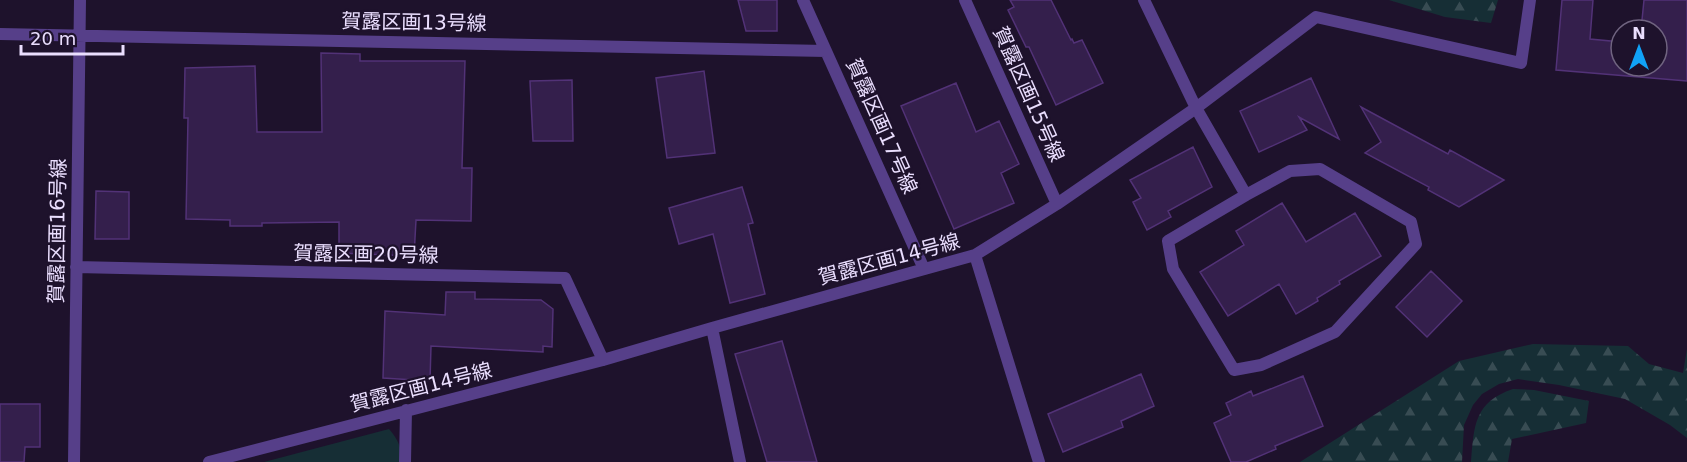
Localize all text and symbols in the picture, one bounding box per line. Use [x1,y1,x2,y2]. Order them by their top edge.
street label: 賀露区画13号線 [341,9,487,35]
scale bar [21,18,123,56]
north arrow [1609,18,1669,78]
street label: 賀露区画15号線 [988,23,1070,165]
text: N [1632,24,1646,43]
text: 20 m [30,28,76,49]
street label: 賀露区画17号線 [841,55,923,197]
street label: 賀露区画16号線 [44,158,70,304]
street label: 賀露区画14号線 [816,229,962,289]
street label: 賀露区画20号線 [293,241,439,267]
street label: 賀露区画14号線 [348,358,494,416]

